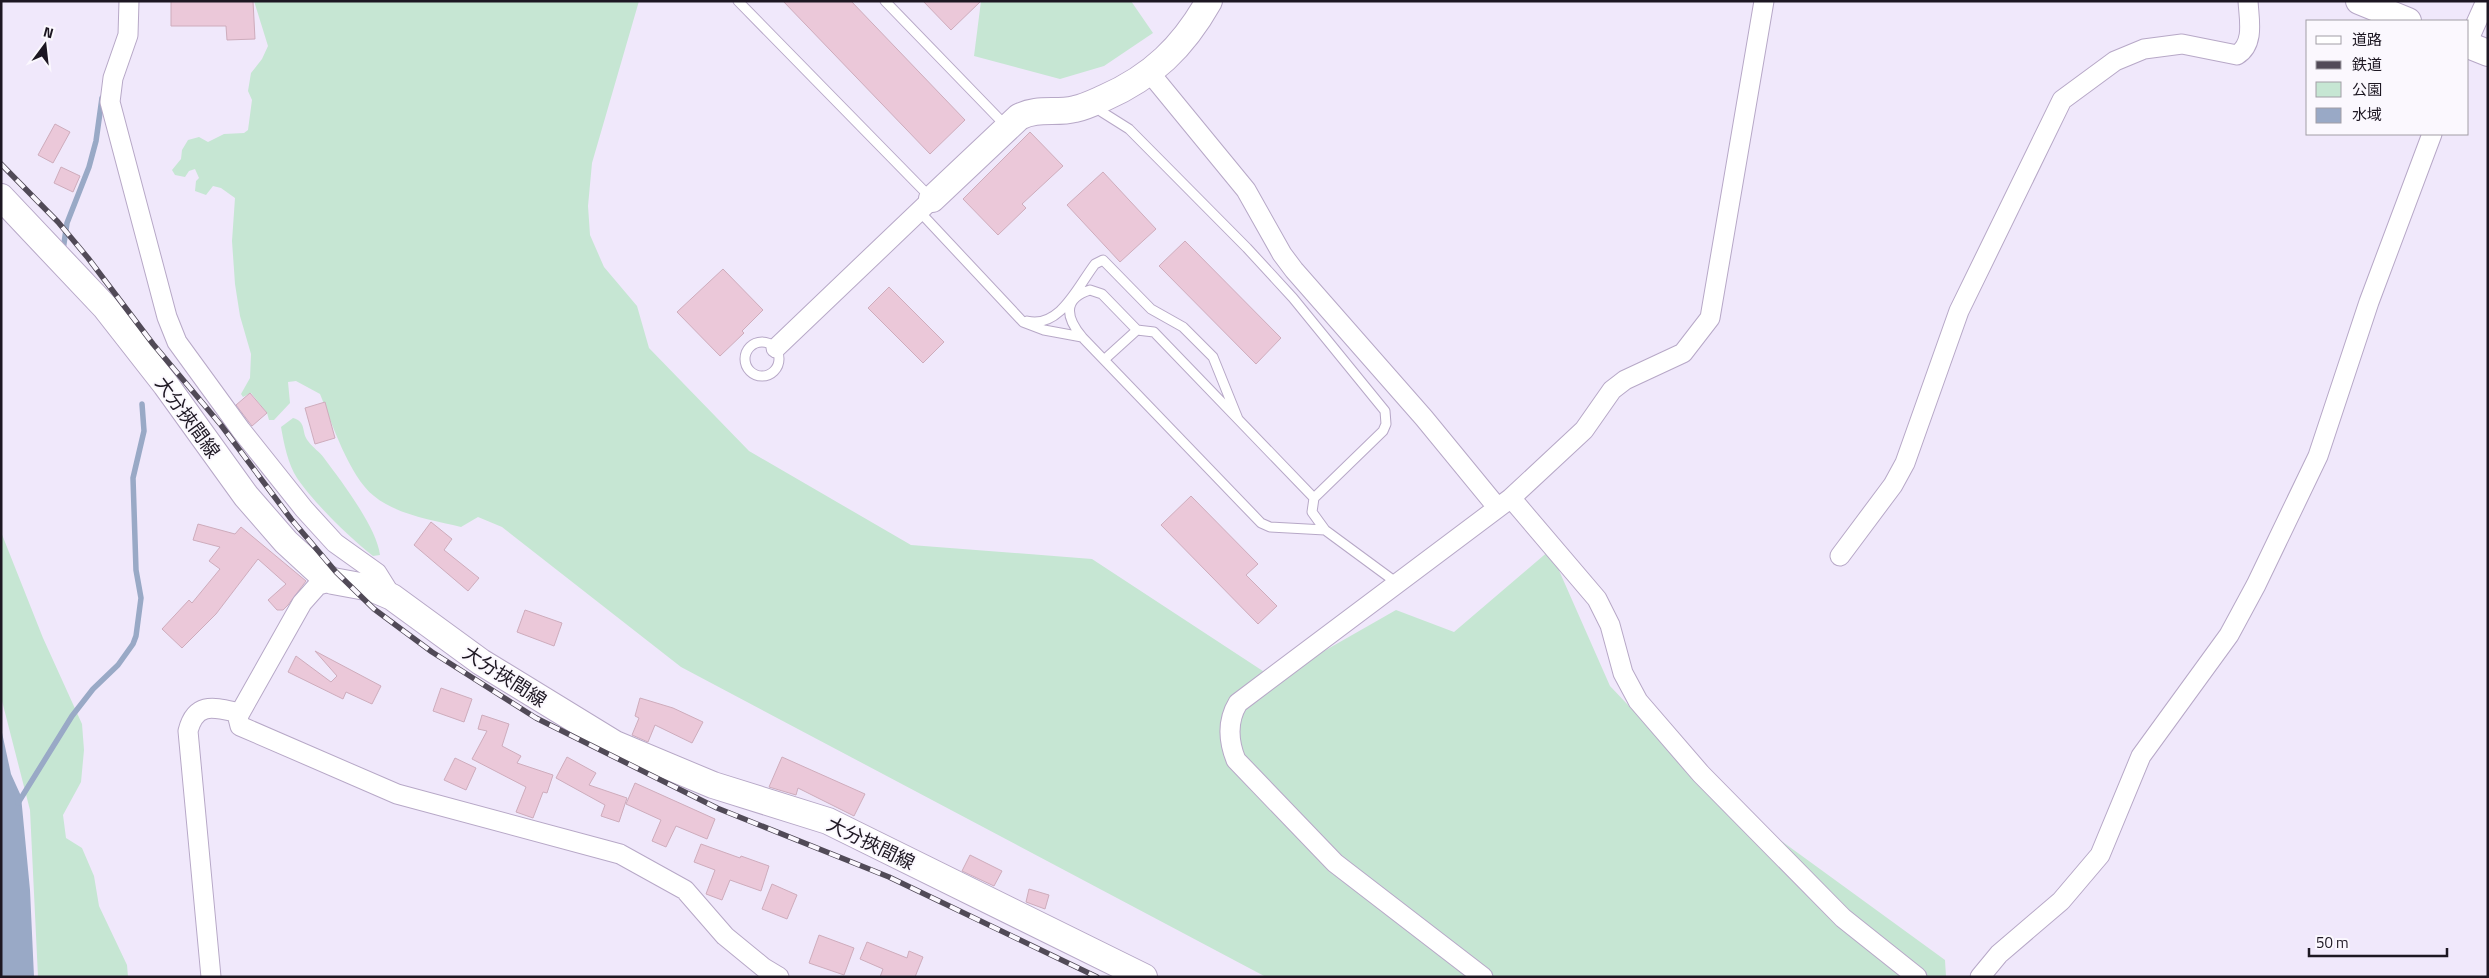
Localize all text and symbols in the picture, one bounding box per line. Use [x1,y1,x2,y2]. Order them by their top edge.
north arrow [20,20,70,70]
legend [2306,20,2469,135]
text: N [41,21,56,43]
text: 道路 [2352,28,2382,51]
text: 鉄道 [2352,53,2382,76]
text: 公園 [2352,78,2382,101]
text: 水域 [2352,103,2382,126]
street label: 大分挾間線 [149,370,228,464]
street label: 大分挾間線 [458,638,553,714]
street label: 大分挾間線 [822,809,920,876]
scale bar [2309,926,2446,958]
text: 50 m [2316,931,2349,954]

